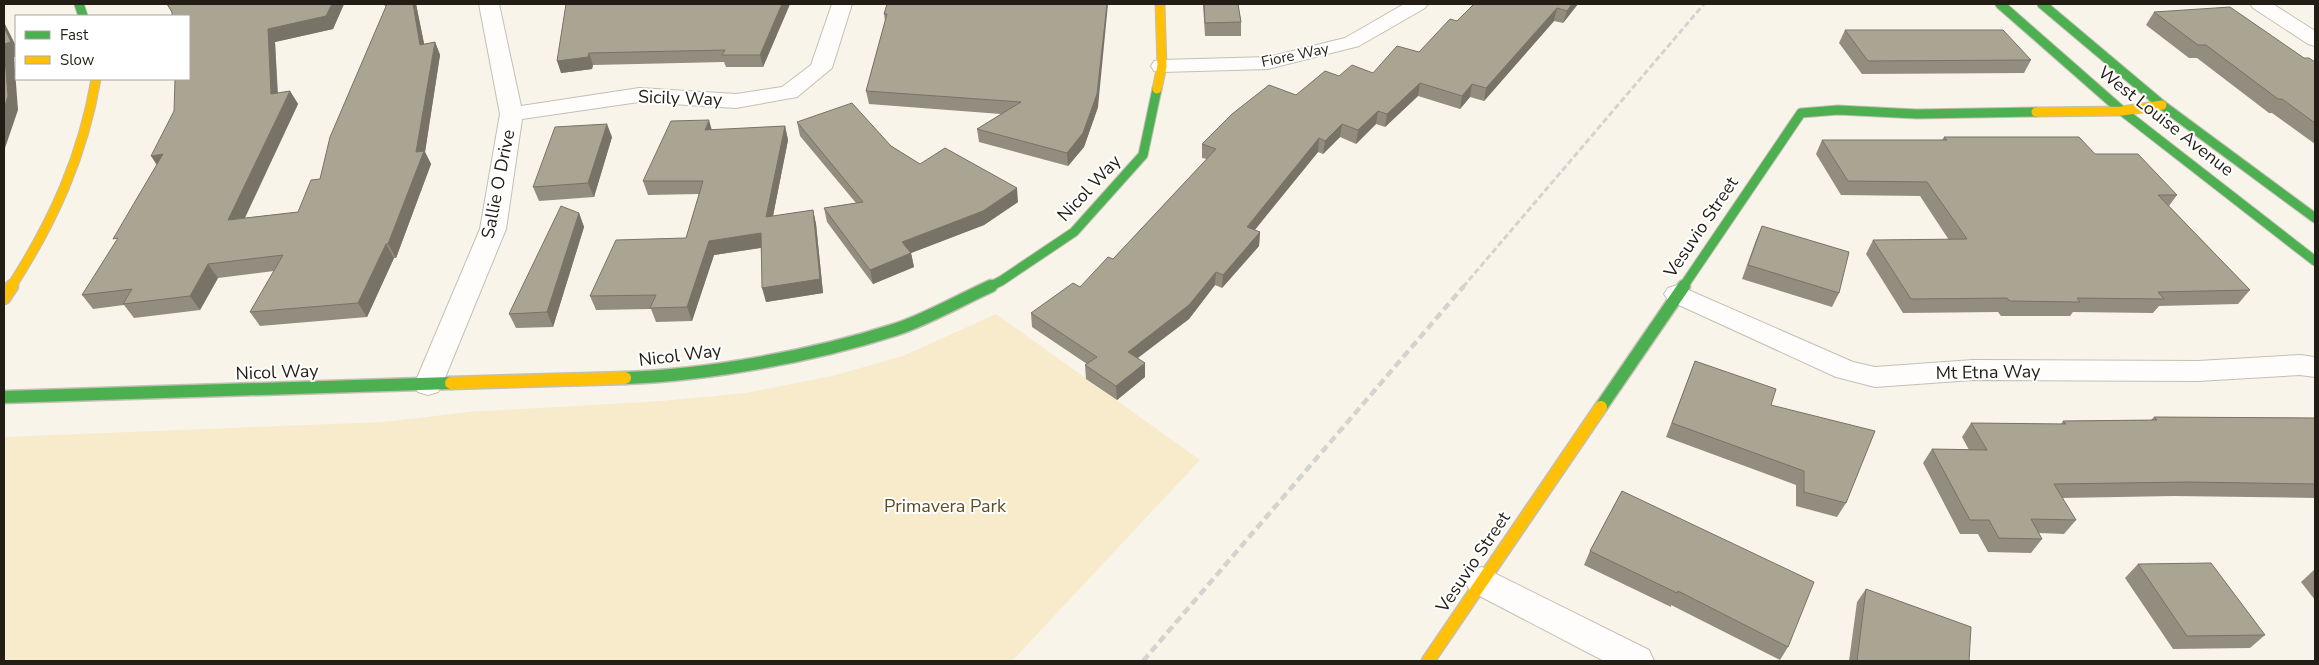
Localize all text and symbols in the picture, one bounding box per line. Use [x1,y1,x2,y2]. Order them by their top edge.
legend [15,15,190,80]
text: Fast [60,25,89,45]
street label: Fiore Way [1259,38,1331,72]
text: Slow [60,50,95,70]
street label: West Louise Avenue [2093,60,2239,182]
street label: Sicily Way [637,85,723,111]
street label: Sallie O Drive [476,127,520,241]
street label: Nicol Way [1052,149,1127,227]
street label: Vesuvio Street [1658,171,1744,283]
street label: Nicol Way [637,338,723,372]
street label: Nicol Way [235,359,320,385]
street label: Mt Etna Way [1935,359,2041,385]
park label: Primavera Park [884,494,1007,518]
street label: Vesuvio Street [1430,506,1516,618]

